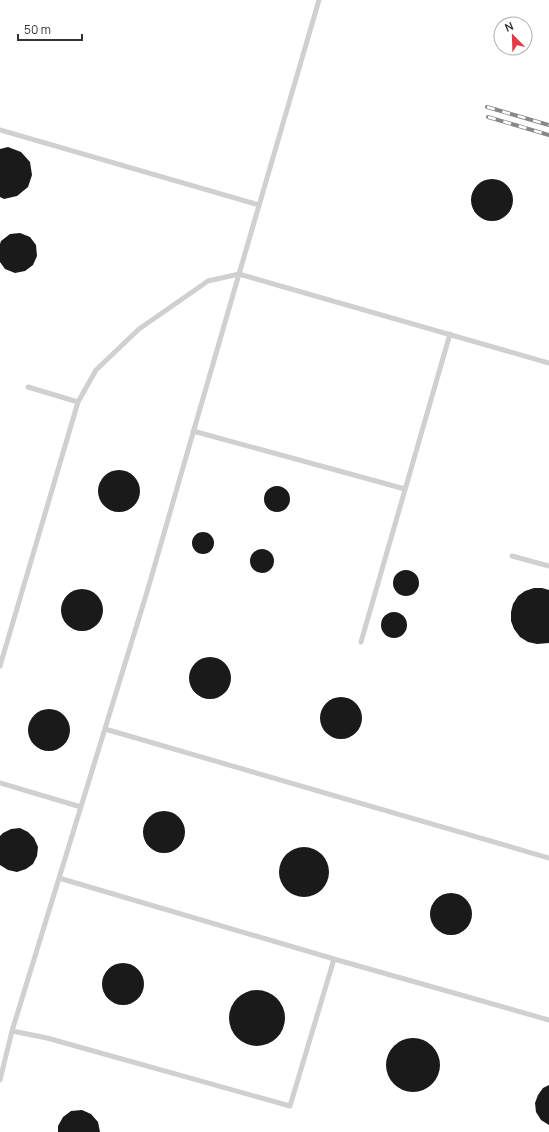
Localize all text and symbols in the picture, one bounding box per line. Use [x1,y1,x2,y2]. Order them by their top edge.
scale bar [18,16,82,42]
north arrow [493,16,533,56]
text: N [502,18,516,35]
text: 50 m [24,21,51,38]

